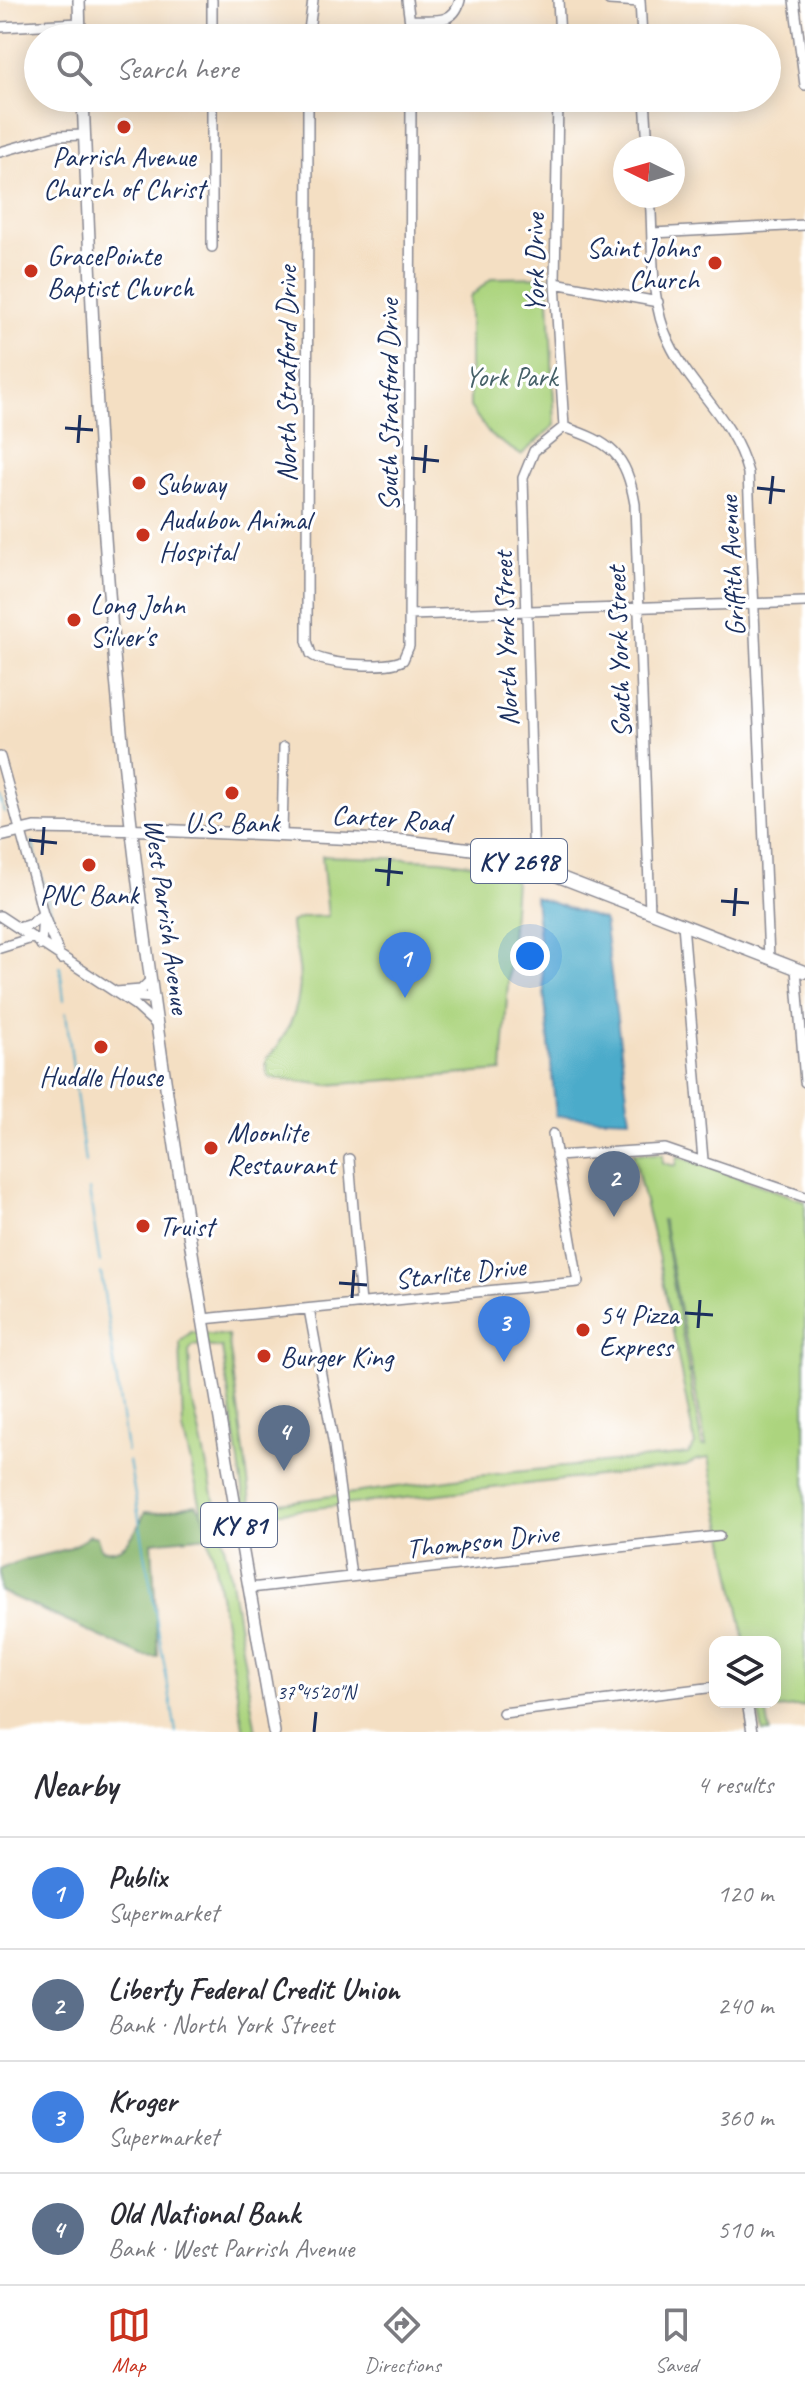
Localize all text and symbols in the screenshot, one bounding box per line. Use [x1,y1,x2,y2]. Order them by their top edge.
search box [24,24,781,112]
icon: search [52,46,96,90]
text: Search here [116,49,238,87]
marker: Parrish Avenue Church of Christ [115,118,133,136]
north arrow [613,136,685,208]
place label: Parrish Avenue Church of Christ [43,139,209,206]
street label: York Drive [517,211,552,313]
place label: Saint Johns Church [586,230,701,297]
place label: GracePointe Baptist Church [47,238,195,305]
marker: Saint Johns Church [706,254,724,272]
marker: GracePointe Baptist Church [22,262,40,280]
street label: North Stratford Drive [269,264,304,482]
street label: South Stratford Drive [371,297,406,511]
park label: York Park [465,359,560,394]
place label: Subway [155,466,228,501]
marker: Subway [130,474,148,492]
street label: Griffith Avenue [710,493,753,637]
place label: Audubon Animal Hospital [159,502,316,569]
marker: Audubon Animal Hospital [134,526,152,544]
street label: North York Street [485,548,526,727]
street label: South York Street [598,563,639,738]
place label: Long John Silver's [90,587,186,654]
marker: Long John Silver's [65,611,83,629]
marker: U.S. Bank [223,784,241,802]
street label: Carter Road [331,797,455,840]
place label: U.S. Bank [185,805,281,840]
street label: West Parrish Avenue [136,816,199,1018]
road number: KY 2698 [471,839,567,883]
marker: PNC Bank [80,856,98,874]
place label: PNC Bank [40,877,140,912]
pin: 1 [379,932,431,998]
your location [510,936,550,976]
marker: Huddle House [92,1038,110,1056]
place label: Huddle House [39,1059,165,1094]
place label: Moonlite Restaurant [227,1115,338,1182]
marker: Moonlite Restaurant [202,1139,220,1157]
pin: 2 [588,1151,640,1217]
place label: Truist [159,1209,218,1244]
marker: Truist [134,1217,152,1235]
street label: Starlite Drive [393,1248,529,1297]
pin: 3 [478,1296,530,1362]
place label: 54 Pizza Express [599,1297,680,1364]
marker: 54 Pizza Express [574,1321,592,1339]
place label: Burger King [280,1339,395,1374]
marker: Burger King [255,1347,273,1365]
pin: 4 [258,1405,310,1471]
road number: KY 81 [201,1503,277,1547]
street label: Thompson Drive [404,1515,562,1566]
map controls [709,1636,781,1708]
button: layers [709,1636,781,1708]
text: 37°45'20"N [277,1680,358,1705]
text: Nearby [32,1763,118,1806]
text: 4 results [697,1768,773,1801]
text: Publix [108,1858,167,1896]
text: 1 [52,1877,64,1910]
text: 120 m [717,1877,773,1910]
text: Supermarket [108,1896,219,1929]
text: Liberty Federal Credit Union [108,1970,399,2008]
text: 2 [52,1989,64,2022]
text: 240 m [717,1989,773,2022]
text: Bank · North York Street [108,2008,334,2041]
text: Kroger [108,2082,177,2120]
text: 3 [52,2101,64,2134]
text: 360 m [717,2101,773,2134]
text: Supermarket [108,2120,219,2153]
text: Old National Bank [108,2194,300,2232]
text: 4 [52,2213,64,2246]
text: 510 m [717,2213,773,2246]
text: Bank · West Parrish Avenue [108,2232,354,2265]
tab: Map [107,2303,151,2379]
tab: Directions [364,2303,441,2379]
tab: Saved [654,2303,698,2379]

